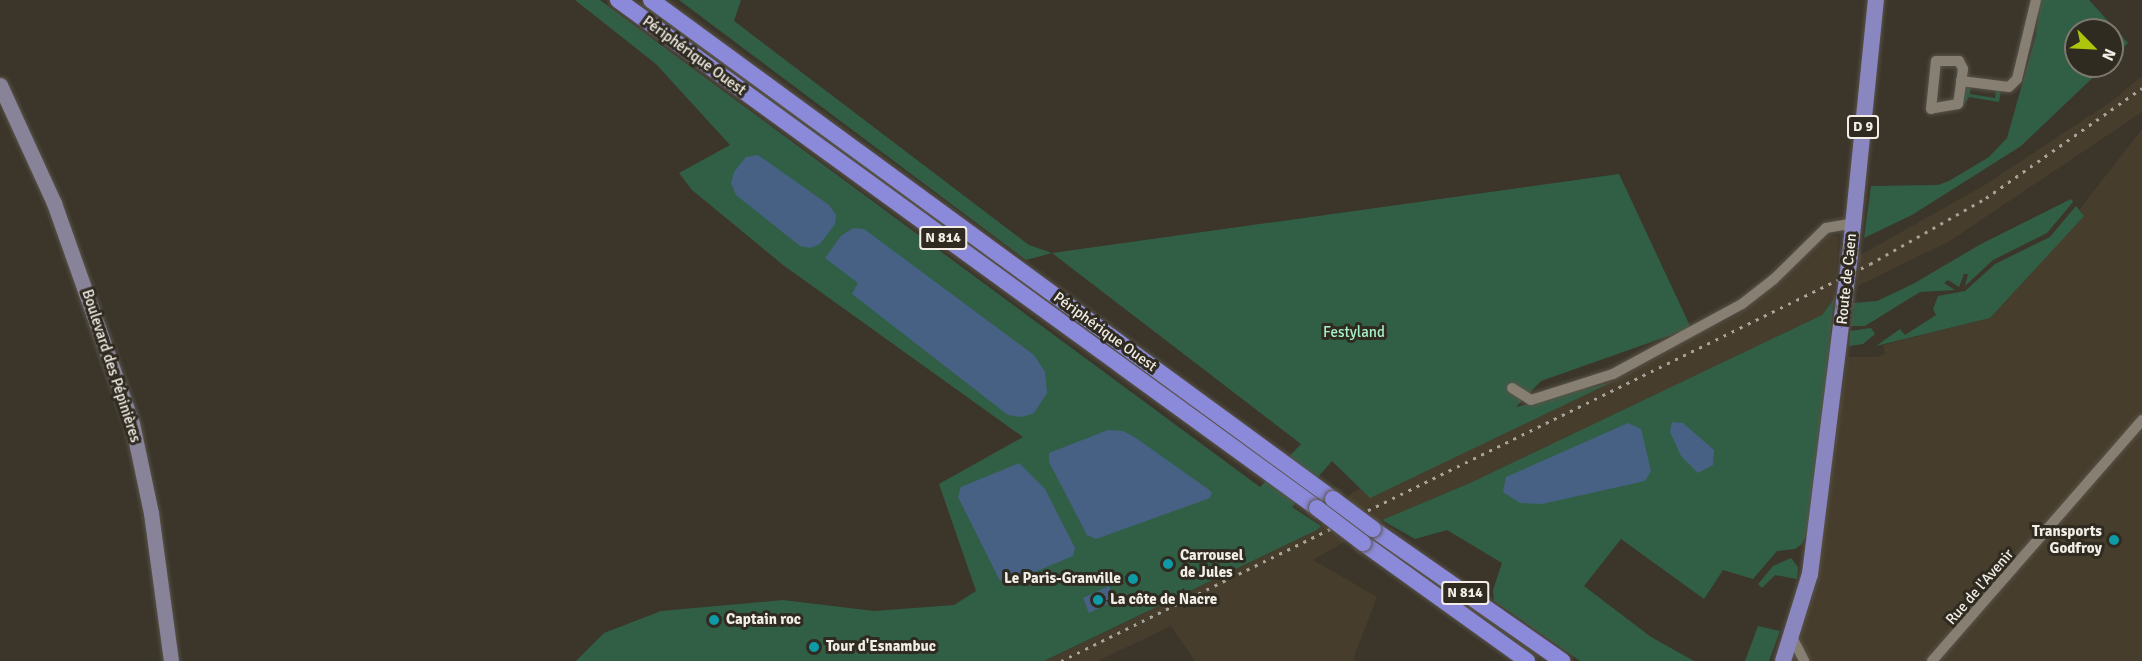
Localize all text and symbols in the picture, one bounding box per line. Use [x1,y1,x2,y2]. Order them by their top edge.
street label: Périphérique Ouest [639,13,749,99]
north arrow [2064,18,2124,78]
text: N [2097,45,2120,64]
road number: D 9 [1846,116,1880,138]
road number: N 814 [919,227,967,249]
street label: Route de Caen [1833,232,1861,326]
street label: Boulevard des Pépinières [78,287,144,445]
street label: Périphérique Ouest [1050,289,1160,375]
park label: Festyland [1323,324,1385,342]
place label: Transports Godfroy [2032,522,2102,557]
marker: Transports Godfroy [2107,533,2121,547]
place label: Carrousel de Jules [1180,546,1243,581]
street label: Rue de l'Avenir [1942,546,2018,628]
marker: Carrousel de Jules [1161,557,1175,571]
place label: Le Paris-Granville [1004,570,1121,588]
marker: Le Paris-Granville [1126,572,1140,586]
road number: N 814 [1441,582,1489,604]
place label: La côte de Nacre [1110,591,1217,609]
marker: La côte de Nacre [1091,593,1105,607]
place label: Captain roc [726,611,801,629]
marker: Captain roc [707,613,721,627]
place label: Tour d'Esnambuc [826,638,936,656]
marker: Tour d'Esnambuc [807,640,821,654]

